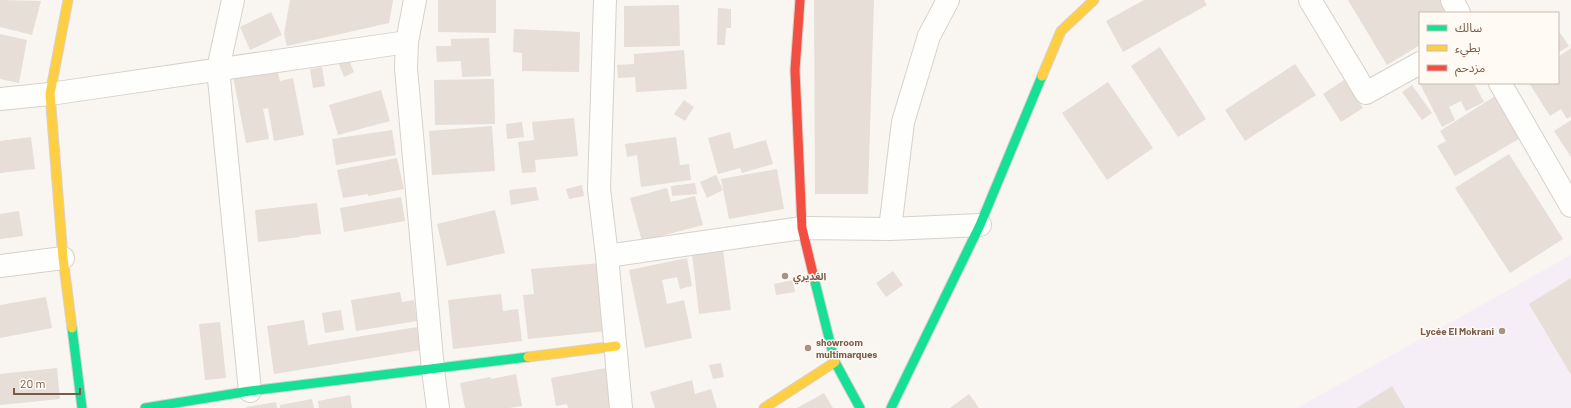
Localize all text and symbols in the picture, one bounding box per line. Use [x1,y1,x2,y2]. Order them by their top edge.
legend [1419,12,1559,84]
text: سالك [1455,20,1482,34]
text: بطيء [1455,40,1481,58]
text: مزدحم [1455,60,1485,77]
place label: الغديري [793,270,827,285]
marker: الغديري [780,271,790,281]
place label: Lycée El Mokrani [1420,325,1494,337]
marker: Lycée El Mokrani [1497,326,1507,336]
place label: showroom multimarques [816,336,877,360]
marker: showroom multimarques [803,343,813,353]
scale bar [14,370,80,396]
text: 20 m [20,376,46,390]

